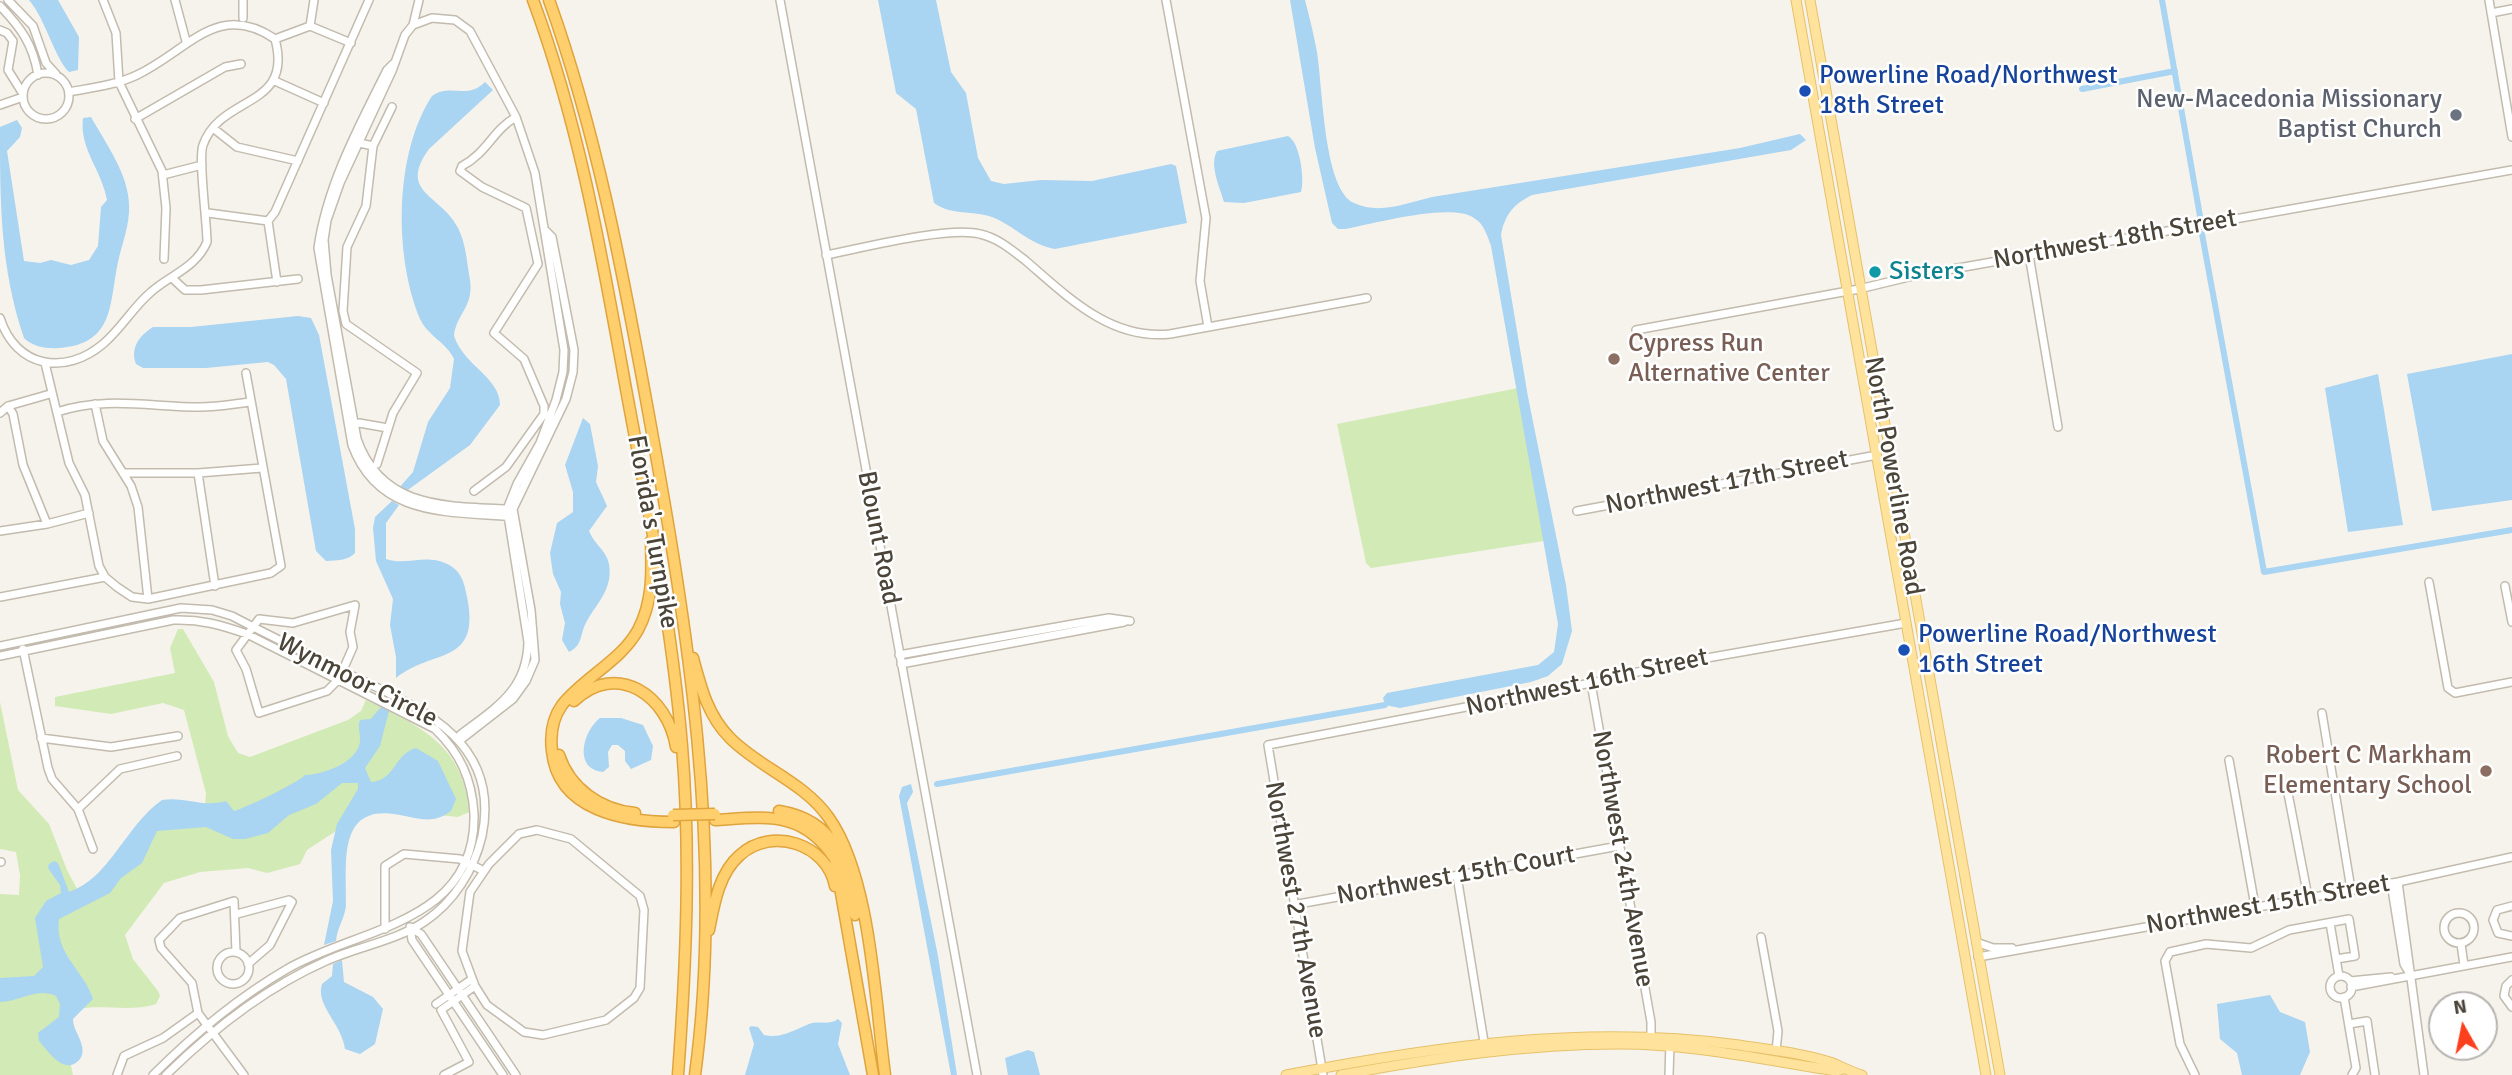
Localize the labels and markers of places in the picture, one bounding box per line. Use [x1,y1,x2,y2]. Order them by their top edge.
place label: Powerline Road/Northwest 18th Street [1819,60,2117,122]
marker: Powerline Road/Northwest 18th Street [1797,83,1813,99]
place label: New-Macedonia Missionary Baptist Church [2136,84,2442,146]
marker: New-Macedonia Missionary Baptist Church [2448,107,2464,123]
place label: Sisters [1889,256,1965,288]
marker: Sisters [1867,264,1883,280]
place label: Cypress Run Alternative Center [1628,328,1830,390]
marker: Cypress Run Alternative Center [1606,351,1622,367]
place label: Powerline Road/Northwest 16th Street [1918,619,2216,680]
marker: Powerline Road/Northwest 16th Street [1896,642,1912,658]
place label: Robert C Markham Elementary School [2263,740,2472,802]
marker: Robert C Markham Elementary School [2478,763,2494,779]

